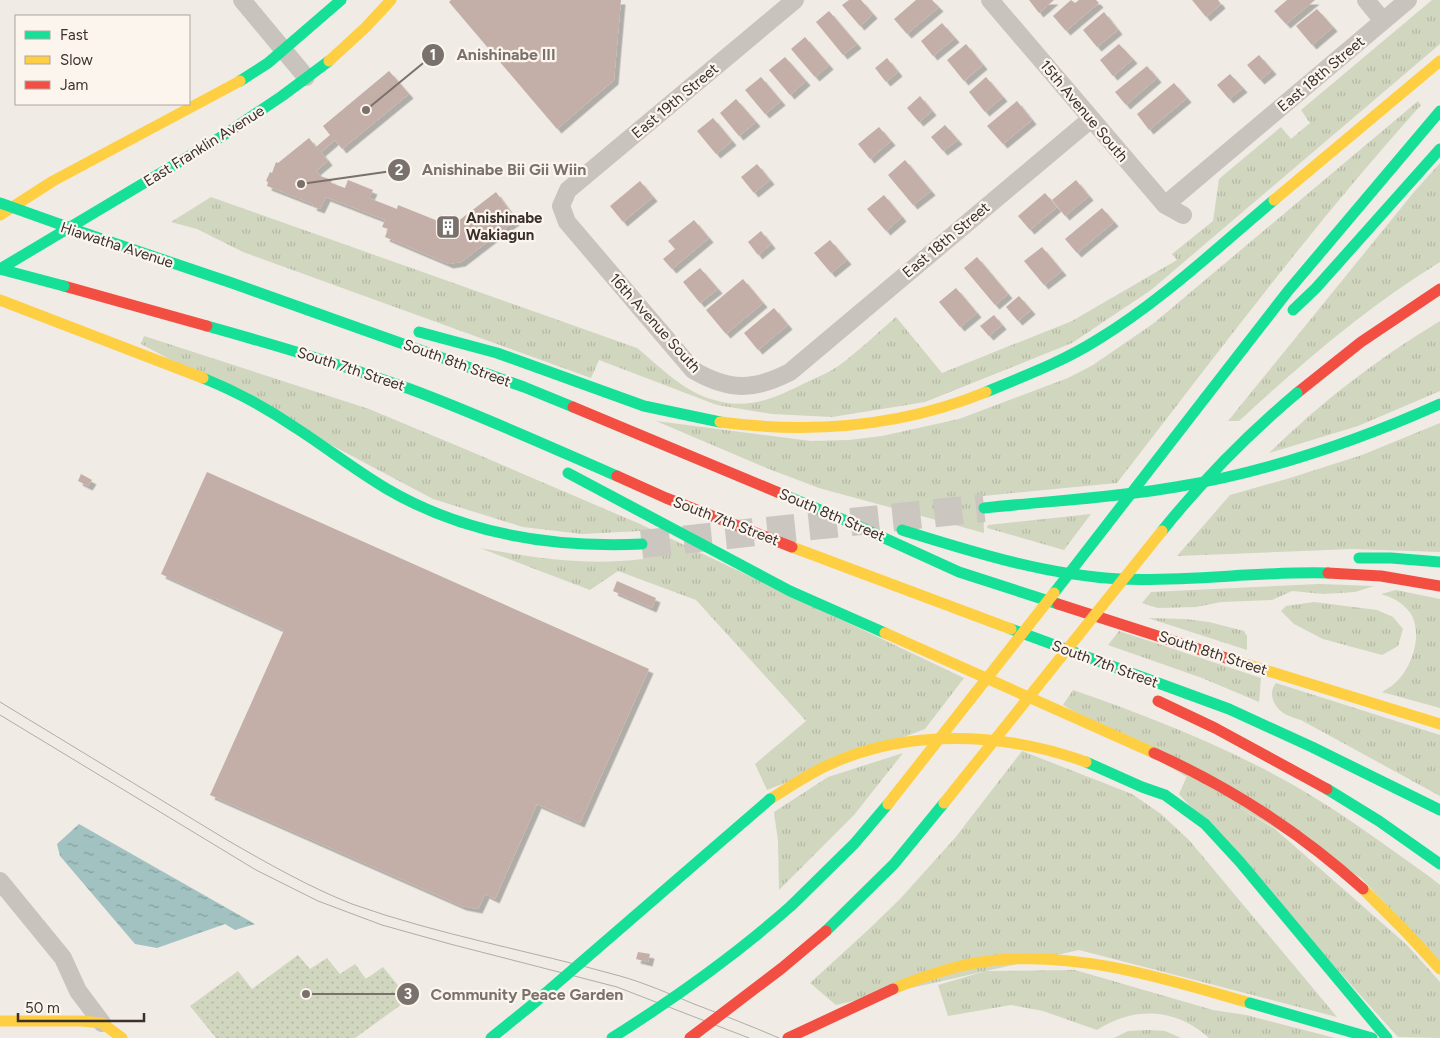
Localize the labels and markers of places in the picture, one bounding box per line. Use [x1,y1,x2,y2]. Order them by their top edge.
callout: Anishinabe III [421,39,565,70]
callout: Anishinabe Bii Gii Wiin [386,154,596,185]
place label: Anishinabe Wakiagun [466,209,543,244]
building icon: Anishinabe Wakiagun [435,214,461,240]
callout: Community Peace Garden [396,979,634,1010]

